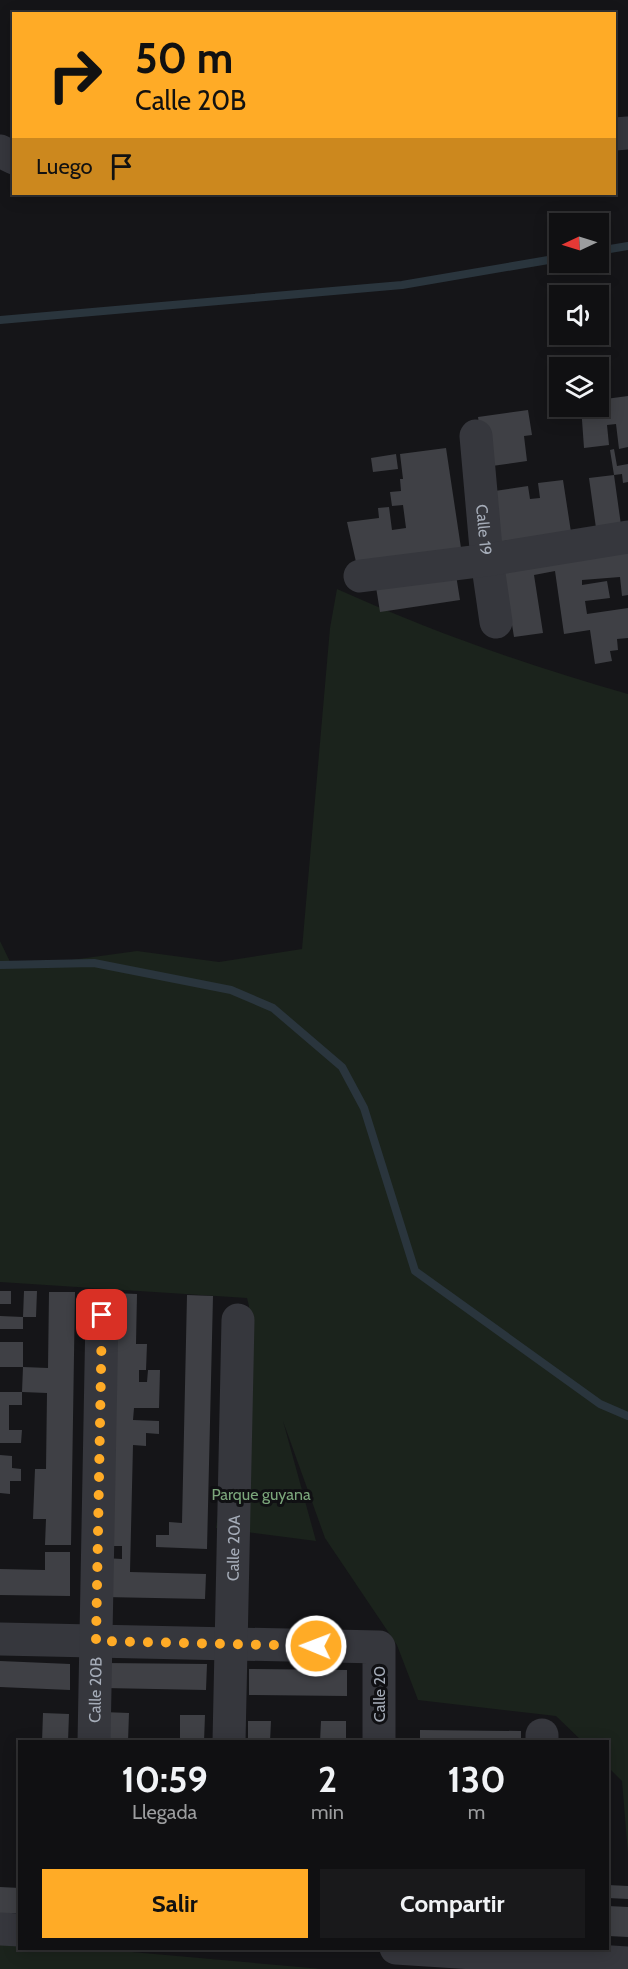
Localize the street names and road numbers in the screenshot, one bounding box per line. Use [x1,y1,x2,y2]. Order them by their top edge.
street label: Calle 19 [472,503,496,556]
street label: Calle 20A [223,1515,244,1581]
street label: Calle 20B [85,1656,106,1723]
street label: Calle 20 [370,1666,389,1722]

